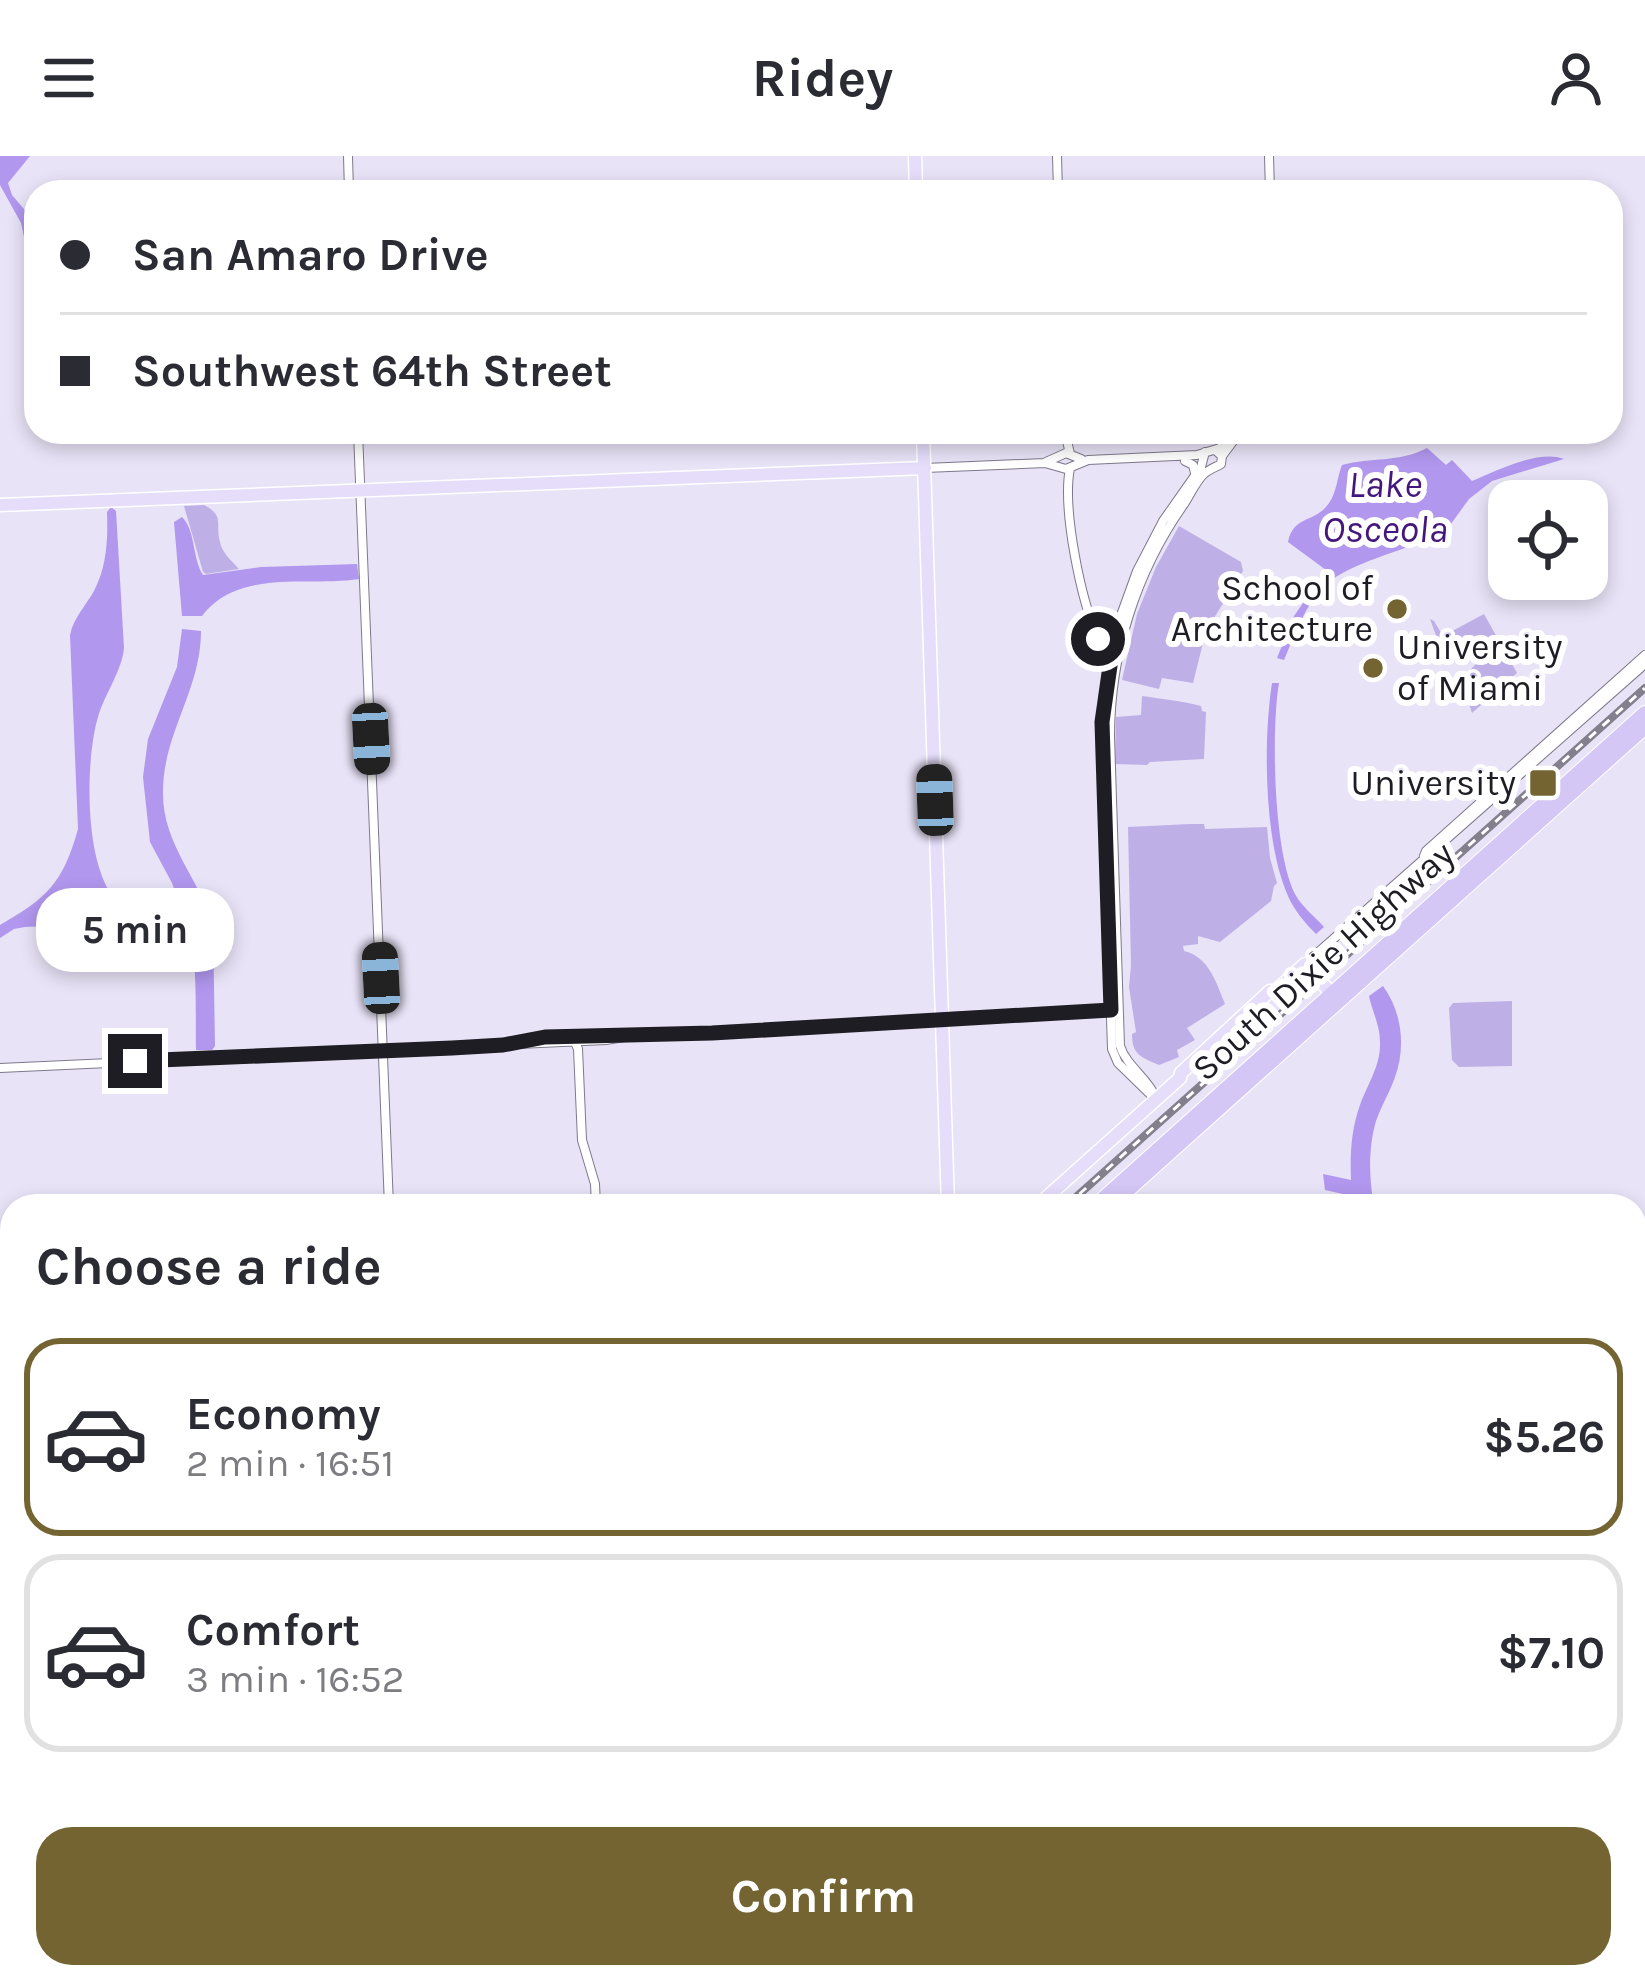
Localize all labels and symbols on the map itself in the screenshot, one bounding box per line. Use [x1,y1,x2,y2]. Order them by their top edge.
water label: Lake Osceola [1322,461,1448,552]
place label: School of Architecture [1171,567,1374,650]
marker: School of Architecture [1384,596,1410,622]
route start [1071,612,1125,666]
place label: University of Miami [1397,626,1563,709]
marker: University of Miami [1360,655,1386,681]
car [351,702,391,776]
place label: University [1351,762,1516,804]
car [916,763,954,837]
marker: University [1527,767,1559,799]
street label: South Dixie Highway [1184,832,1463,1089]
callout: 5 min [36,887,234,971]
car [361,941,401,1015]
route end [108,1034,162,1088]

